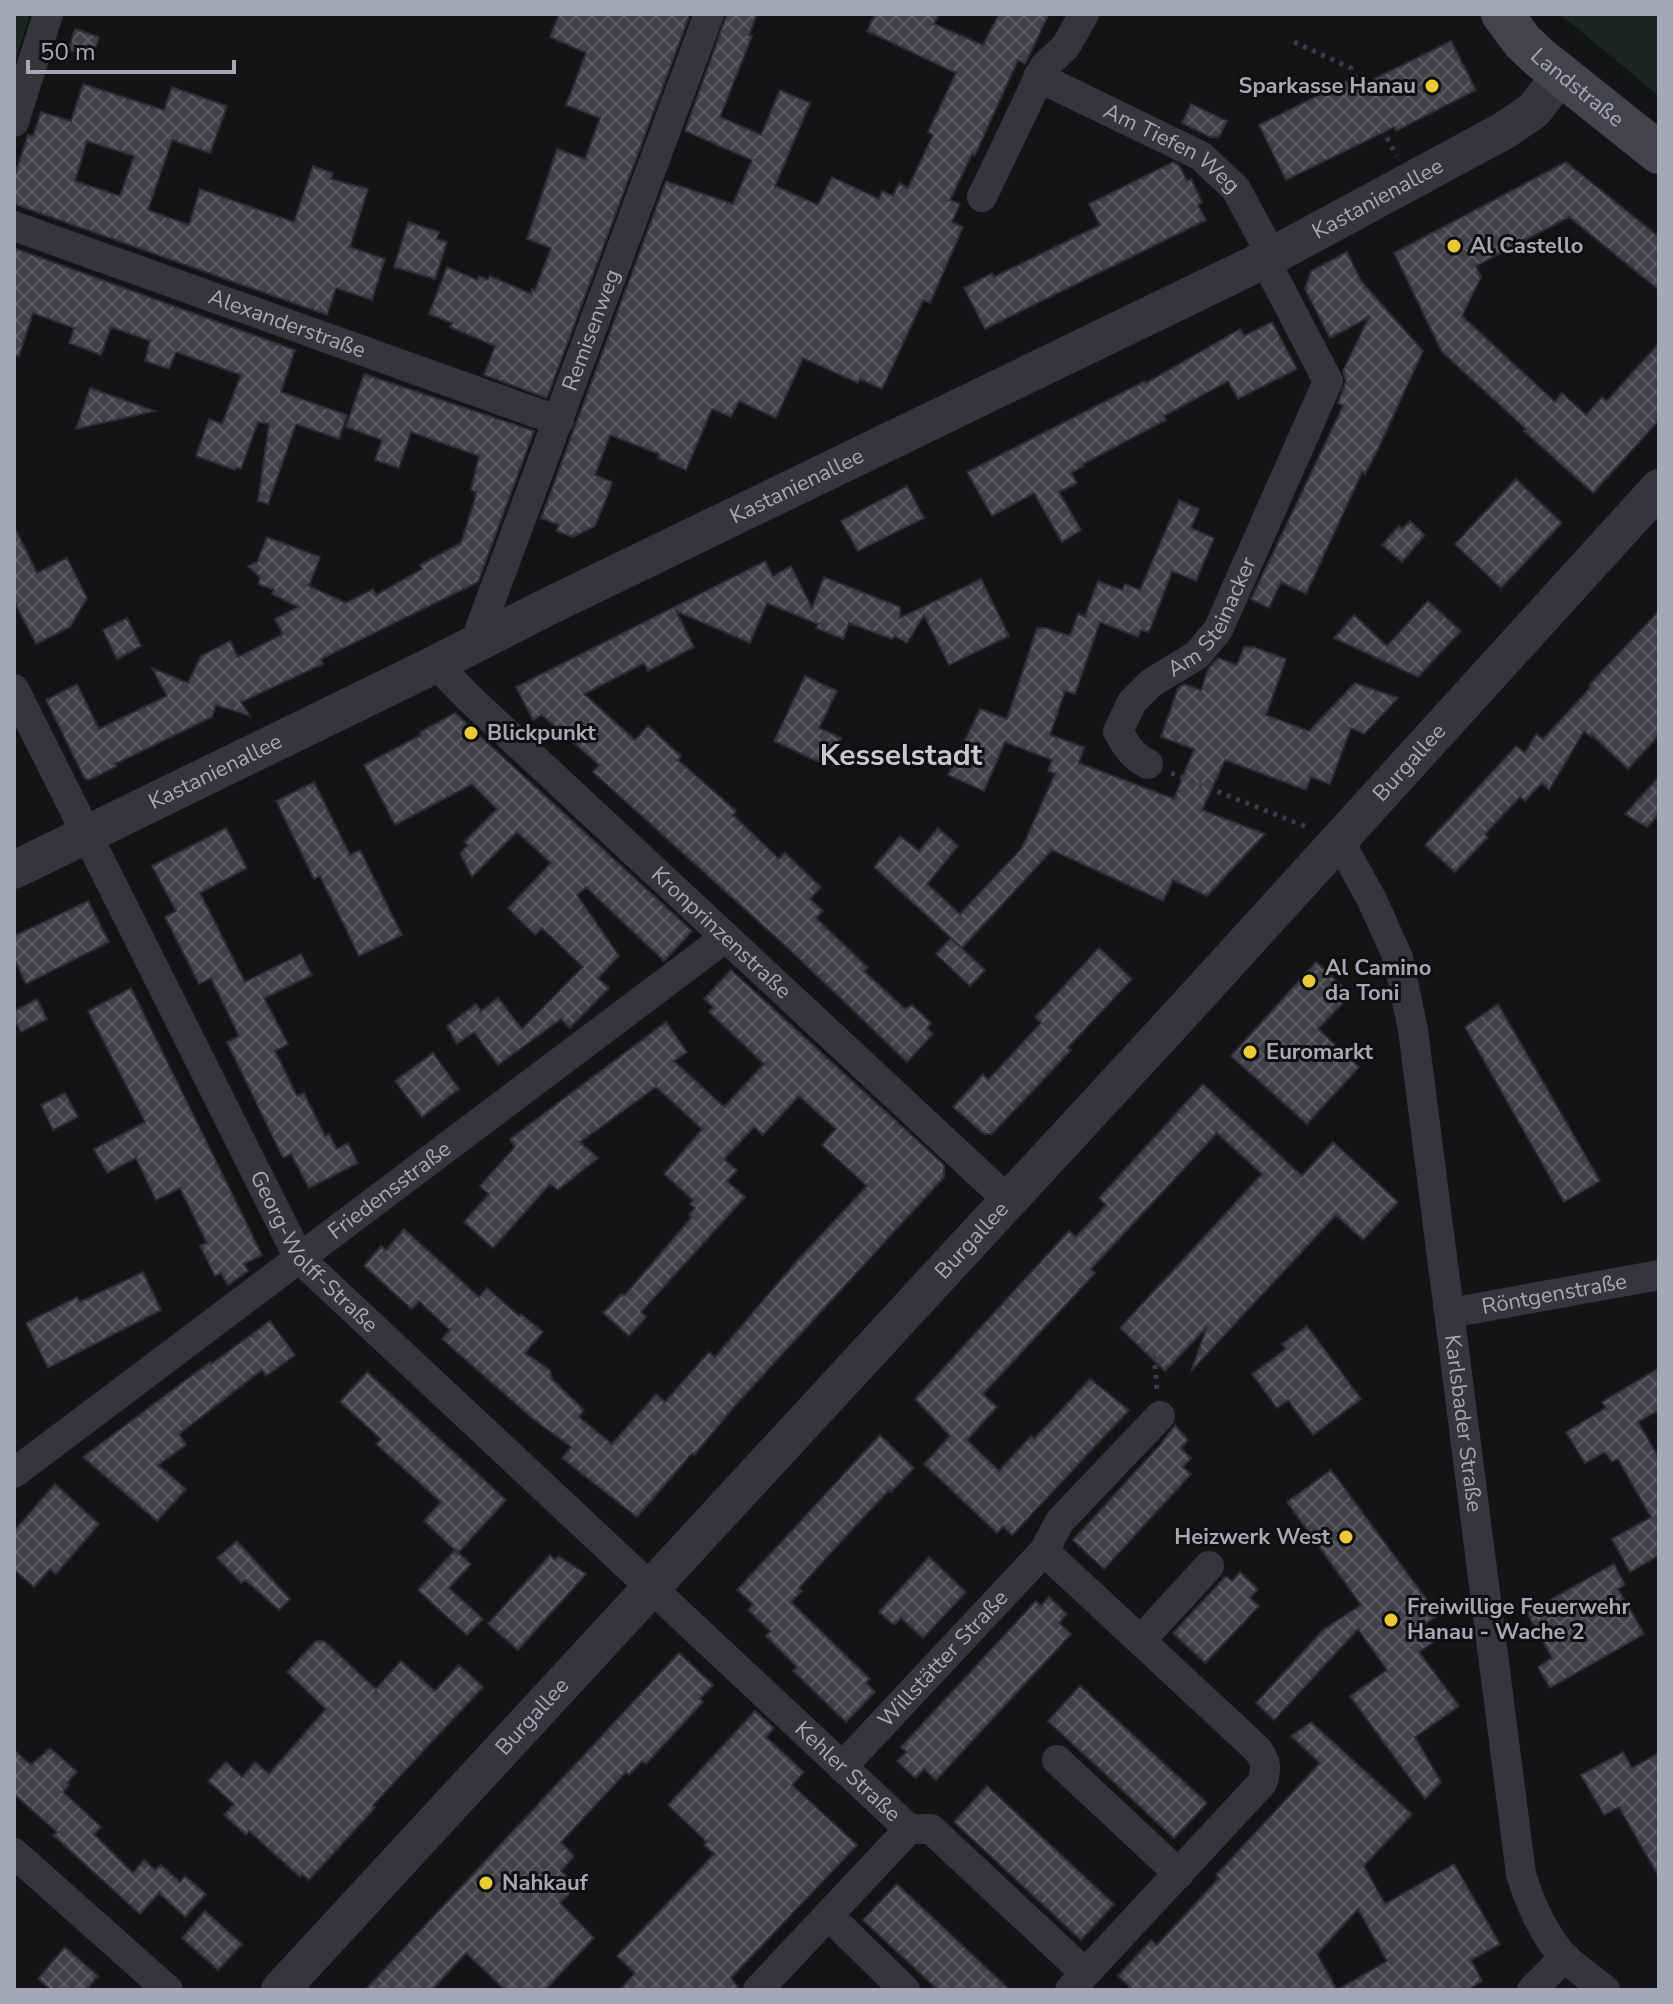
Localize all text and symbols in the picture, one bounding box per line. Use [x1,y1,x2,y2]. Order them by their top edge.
scale bar [28,24,234,74]
text: 50 m [40,36,96,68]
street label: Landstraße [1524,41,1630,134]
place label: Sparkasse Hanau [1239,71,1416,101]
marker: Sparkasse Hanau [1423,77,1441,95]
street label: Am Tiefen Weg [1098,96,1247,200]
street label: Kastanienallee [1307,151,1449,247]
place label: Al Castello [1470,231,1583,261]
marker: Al Castello [1445,237,1463,255]
street label: Remisenweg [555,265,628,395]
street label: Alexanderstraße [204,282,370,366]
street label: Kastanienallee [725,441,869,531]
street label: Am Steinacker [1162,552,1263,684]
street label: Burgallee [1366,717,1453,808]
place label: Blickpunkt [487,718,596,748]
marker: Blickpunkt [462,724,480,742]
street label: Kastanienallee [143,726,287,817]
district label: Kesselstadt [820,735,983,776]
street label: Kronprinzenstraße [645,860,798,1006]
place label: Al Camino da Toni [1325,953,1431,1008]
marker: Al Camino da Toni [1300,972,1318,990]
place label: Euromarkt [1266,1037,1373,1067]
marker: Euromarkt [1241,1043,1259,1061]
street label: Friedensstraße [322,1134,457,1247]
street label: Georg-Wolff-Straße [243,1165,385,1340]
street label: Burgallee [928,1195,1015,1286]
street label: Röntgenstraße [1479,1266,1629,1322]
street label: Karlsbader Straße [1437,1333,1490,1514]
place label: Heizwerk West [1174,1522,1331,1552]
marker: Heizwerk West [1337,1528,1355,1546]
street label: Willstätter Straße [871,1584,1015,1734]
place label: Freiwillige Feuerwehr Hanau - Wache 2 [1407,1592,1630,1647]
marker: Freiwillige Feuerwehr Hanau - Wache 2 [1382,1611,1400,1629]
street label: Burgallee [489,1671,576,1762]
street label: Kehler Straße [788,1714,907,1829]
place label: Nahkauf [502,1868,589,1898]
marker: Nahkauf [477,1874,495,1892]

